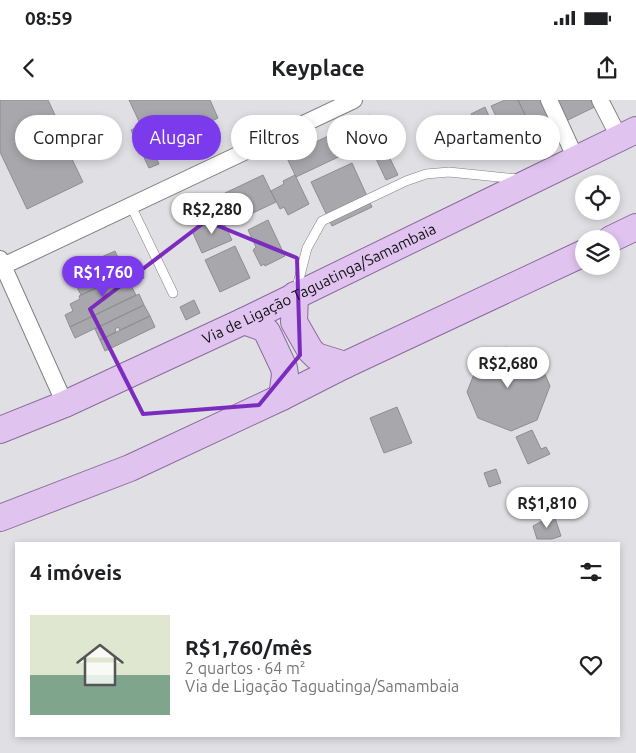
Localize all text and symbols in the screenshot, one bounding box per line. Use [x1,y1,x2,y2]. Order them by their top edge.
text: 08:59 [25,7,73,29]
icon: back [15,54,43,82]
icon: share [593,54,621,82]
text: Keyplace [271,55,365,80]
chip: Comprar [15,115,122,160]
chip: Alugar [132,115,221,160]
chip: Filtros [231,115,317,160]
chip: Novo [327,115,406,160]
chip: Apartamento [416,115,560,160]
map controls [575,175,620,275]
button: locate [575,175,620,220]
pin: R$2,280 [166,192,258,235]
text: R$2,280 [182,200,242,218]
street label: Via de Ligação Taguatinga/Samambaia [199,220,438,347]
button: layers [575,230,620,275]
pin: R$1,760 [57,256,149,298]
text: R$1,760 [73,263,133,281]
pin: R$2,680 [462,346,554,389]
text: R$2,680 [478,354,538,372]
pin: R$1,810 [501,486,593,529]
text: R$1,810 [517,494,577,512]
icon: filters [577,558,605,586]
text: 4 imóveis [30,560,122,584]
icon: home [70,635,130,695]
text: R$1,760/mês [185,635,312,659]
icon: heart [577,651,605,679]
text: 2 quartos · 64 m² [185,659,306,677]
text: Via de Ligação Taguatinga/Samambaia [185,677,459,695]

